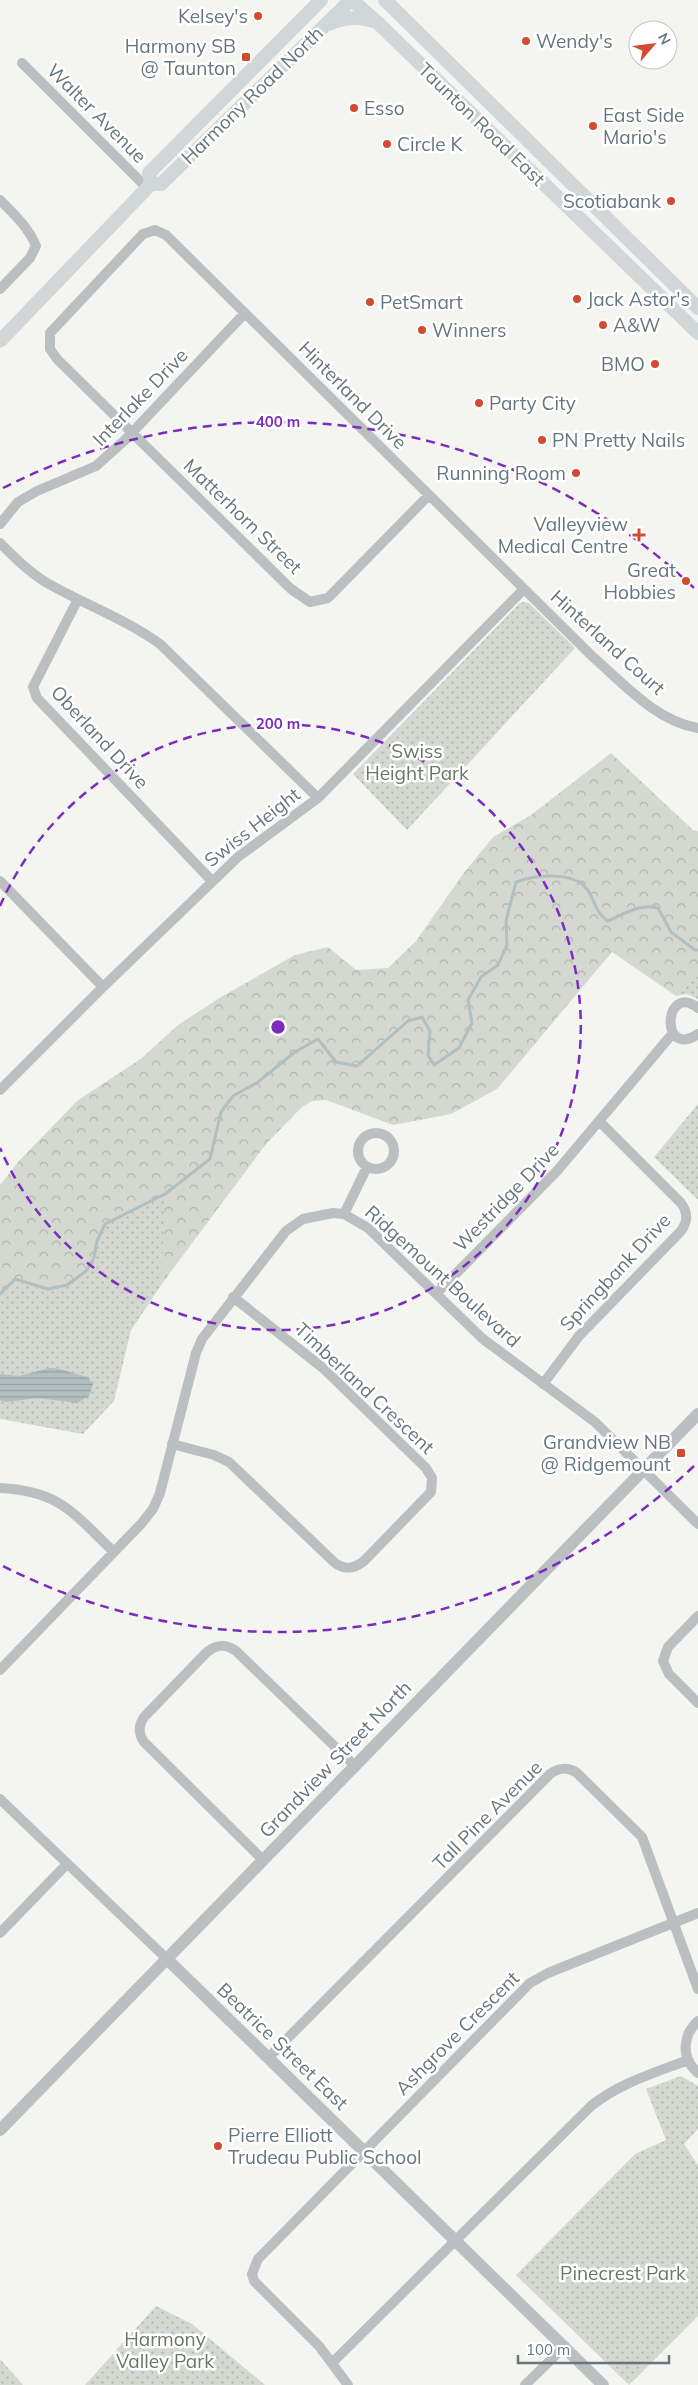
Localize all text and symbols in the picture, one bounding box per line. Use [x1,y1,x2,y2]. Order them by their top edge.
place label: Kelsey's [178,4,248,28]
marker: Kelsey's [252,10,264,22]
north arrow [628,20,678,70]
street label: Harmony Road North [176,21,328,169]
place label: Wendy's [536,29,613,53]
text: N [654,30,675,48]
place label: Harmony SB @ Taunton [125,34,236,80]
marker: Wendy's [520,35,532,47]
marker: Harmony SB @ Taunton [240,51,252,63]
street label: Taunton Road East [414,57,551,191]
street label: Walter Avenue [42,58,152,168]
place label: Esso [364,96,405,120]
marker: Esso [348,102,360,114]
place label: East Side Mario's [603,103,684,149]
marker: East Side Mario's [587,120,599,132]
place label: Circle K [397,132,464,156]
marker: Circle K [381,138,393,150]
place label: Scotiabank [563,189,661,213]
marker: Scotiabank [665,195,677,207]
place label: Jack Astor's [587,287,690,311]
place label: PetSmart [380,290,463,314]
marker: Jack Astor's [571,293,583,305]
marker: PetSmart [364,296,376,308]
place label: A&W [613,313,660,337]
place label: Winners [432,318,506,342]
marker: A&W [597,319,609,331]
marker: Winners [416,324,428,336]
street label: Hinterland Drive [294,336,412,454]
street label: Interlake Drive [87,343,193,451]
place label: BMO [601,352,645,376]
marker: BMO [649,358,661,370]
place label: Party City [489,391,576,415]
marker: Party City [473,397,485,409]
text: 400 m [256,412,300,431]
place label: PN Pretty Nails [552,428,685,452]
marker: PN Pretty Nails [536,434,548,446]
street label: Matterhorn Street [179,453,307,579]
place label: Running Room [436,461,566,485]
marker: Running Room [570,467,582,479]
place label: Valleyview Medical Centre [498,512,628,558]
marker: Valleyview Medical Centre [632,528,646,542]
place label: Great Hobbies [604,558,676,604]
marker: Great Hobbies [680,575,692,587]
street label: Hinterland Court [546,584,670,700]
street label: Oberland Drive [46,680,154,794]
text: 200 m [256,714,300,733]
park label: Swiss Height Park [365,739,469,785]
street label: Swiss Height [199,782,305,872]
centre of rings [269,1018,287,1036]
street label: Westridge Drive [448,1138,564,1256]
street label: Ridgemount Boulevard [360,1200,526,1352]
street label: Springbank Drive [554,1208,676,1336]
street label: Timberland Crescent [290,1317,440,1459]
place label: Grandview NB @ Ridgemount [540,1430,671,1476]
marker: Grandview NB @ Ridgemount [675,1447,687,1459]
street label: Grandview Street North [254,1676,416,1842]
street label: Tall Pine Avenue [427,1755,547,1875]
street label: Ashgrove Crescent [390,1966,524,2100]
street label: Beatrice Street East [212,1977,354,2115]
place label: Pierre Elliott Trudeau Public School [228,2123,422,2169]
marker: Pierre Elliott Trudeau Public School [212,2140,224,2152]
park label: Pinecrest Park [560,2261,686,2285]
park label: Harmony Valley Park [116,2327,214,2373]
scale bar [518,2332,669,2364]
text: 100 m [526,2340,570,2359]

